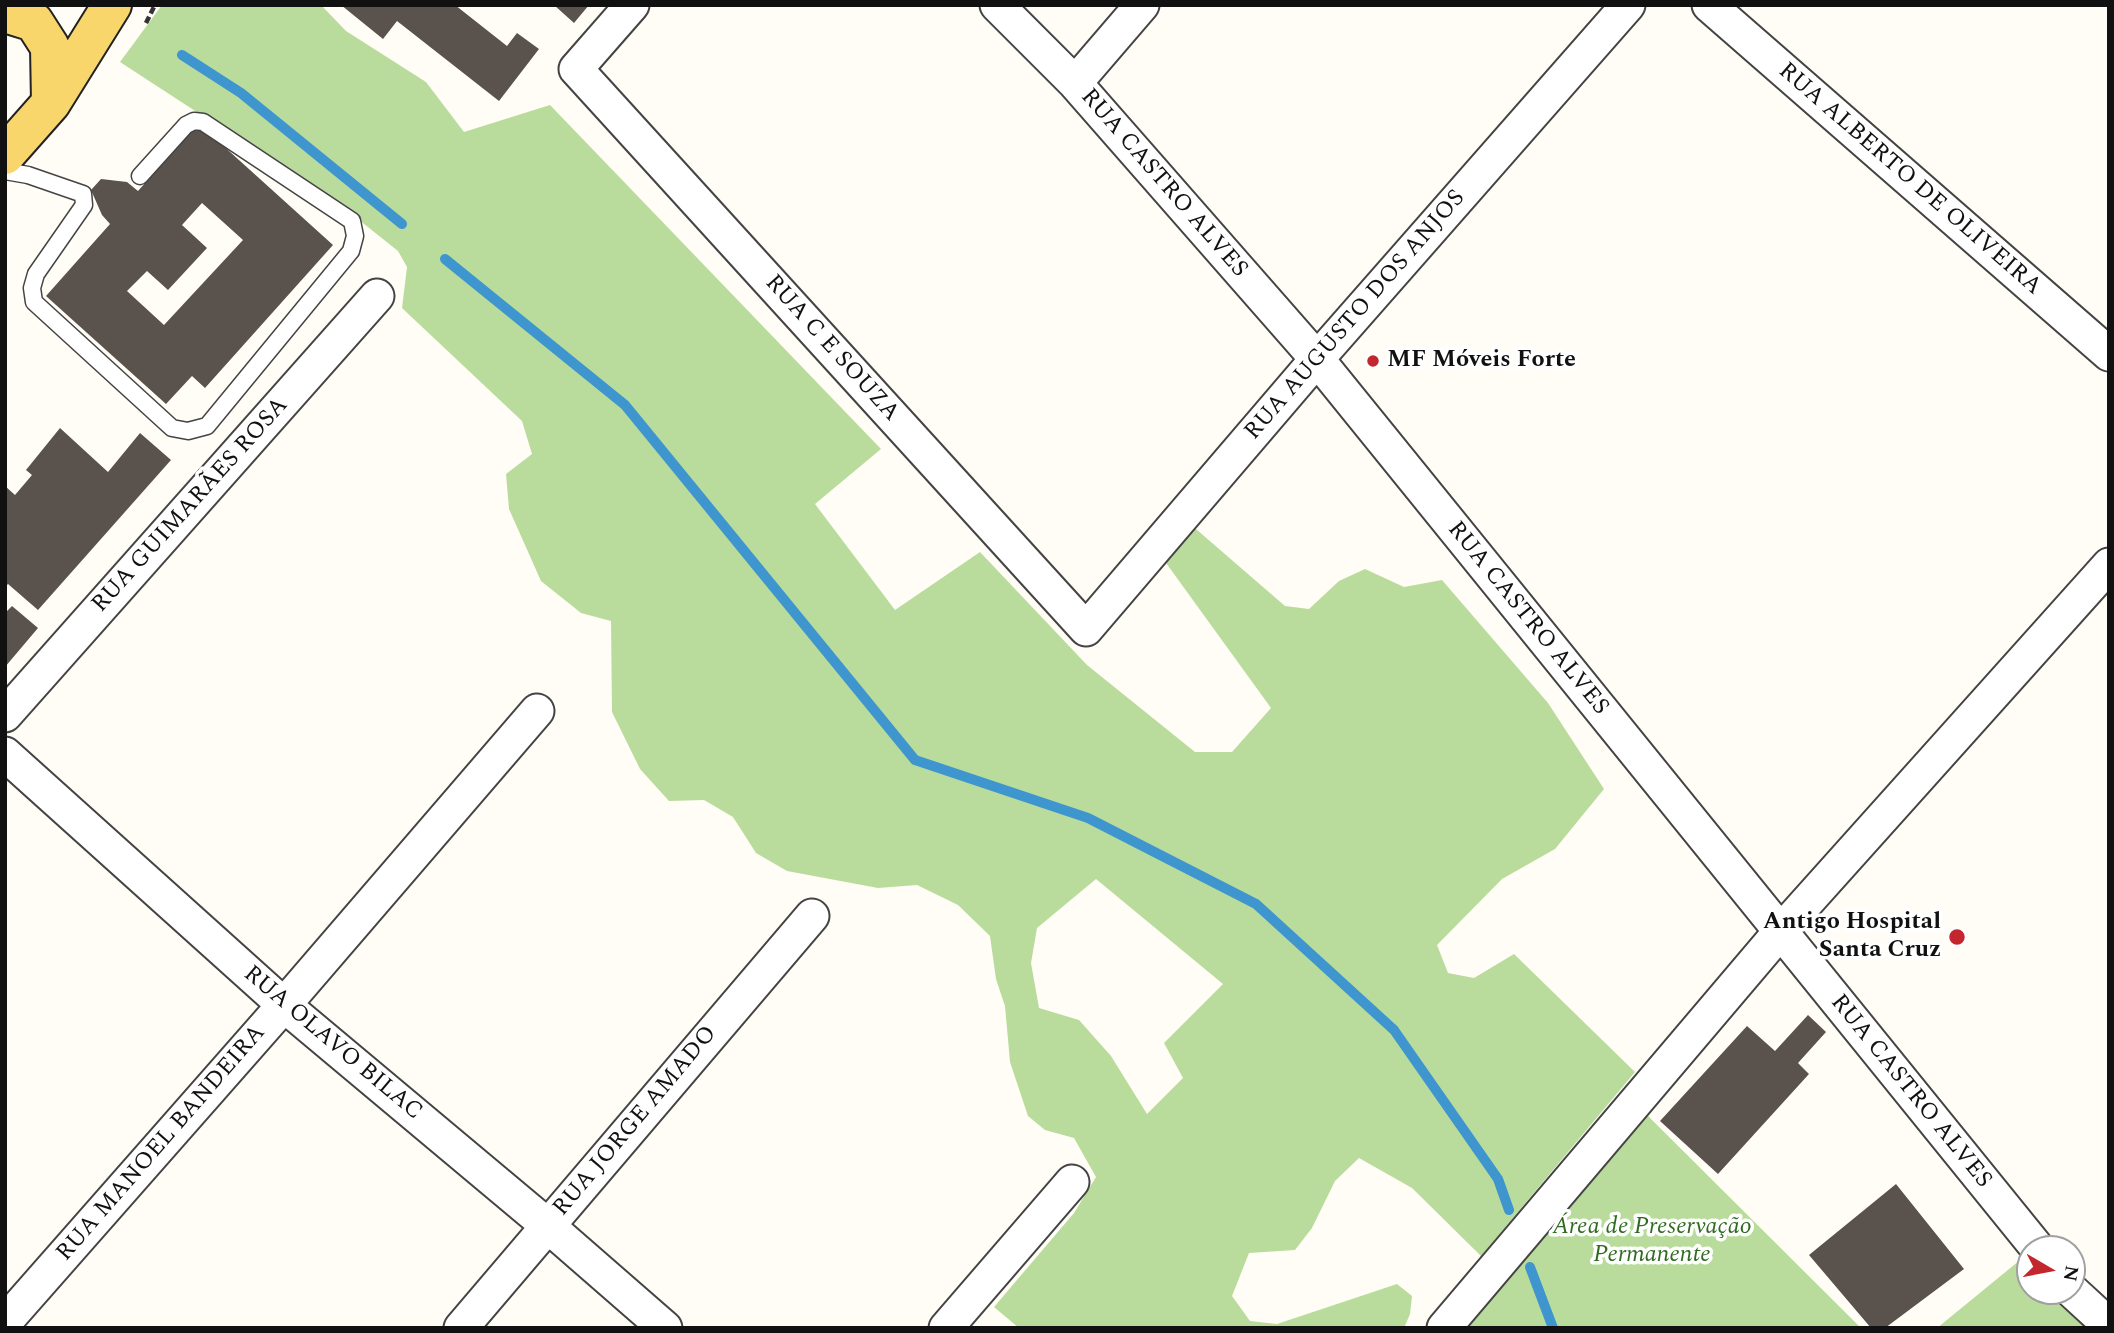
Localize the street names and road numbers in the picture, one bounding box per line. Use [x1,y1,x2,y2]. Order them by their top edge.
street label: RUA ALBERTO DE OLIVEIRA [1771,58,2047,302]
street label: RUA CASTRO ALVES [1073,84,1253,284]
street label: RUA AUGUSTO DOS ANJOS [1240,185,1472,447]
street label: RUA C E SOUZA [758,270,904,428]
street label: RUA GUIMARÃES ROSA [87,392,295,620]
street label: RUA CASTRO ALVES [1440,516,1614,722]
street label: RUA OLAVO BILAC [237,961,427,1127]
street label: RUA CASTRO ALVES [1823,989,1997,1195]
street label: RUA MANOEL BANDEIRA [51,1020,273,1268]
street label: RUA JORGE AMADO [548,1021,724,1223]

